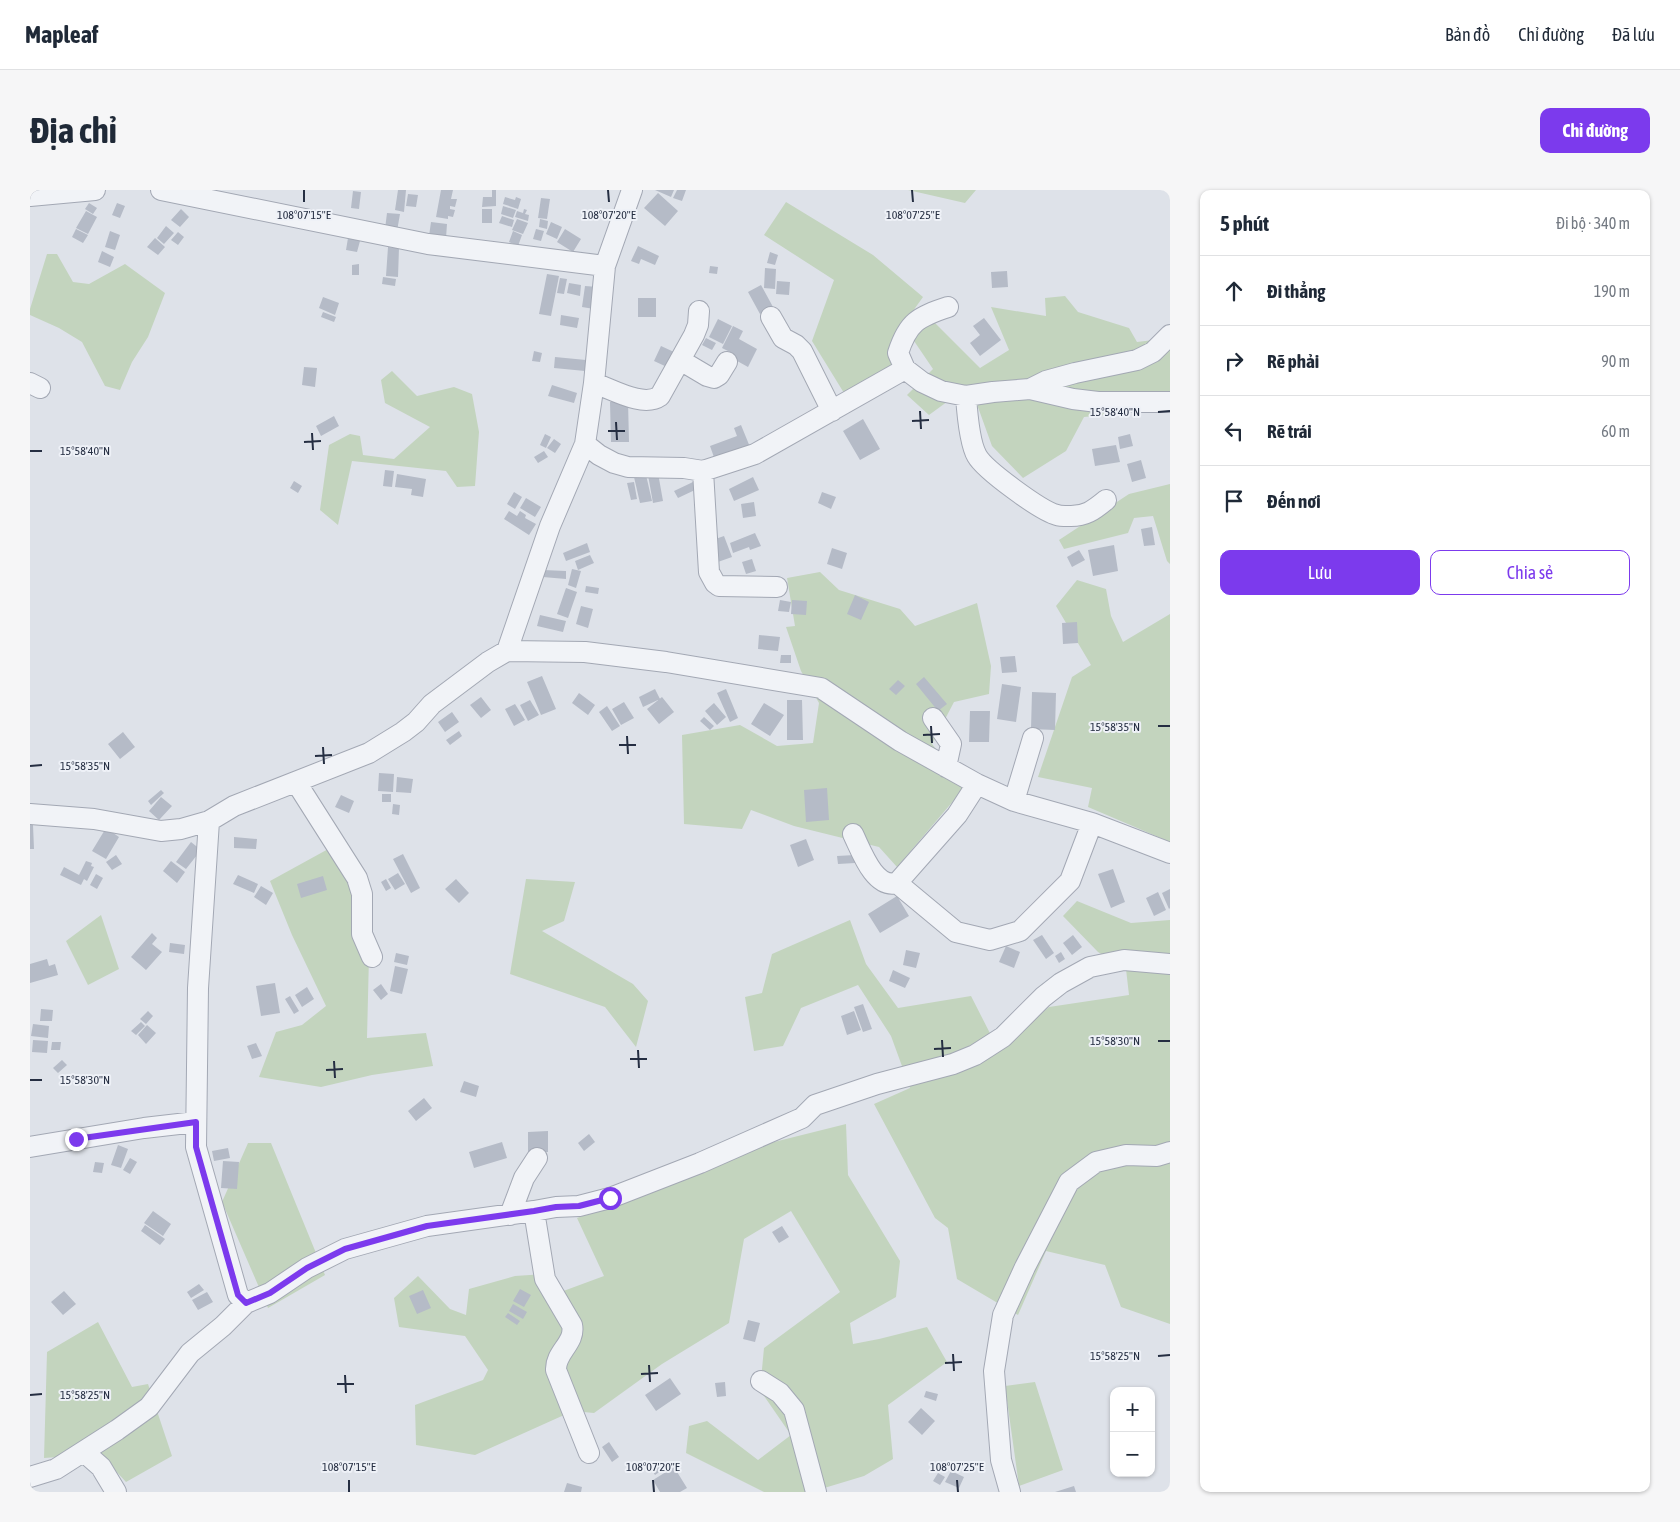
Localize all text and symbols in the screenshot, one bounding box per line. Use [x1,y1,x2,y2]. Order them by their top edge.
text: Mapleaf [25,21,98,48]
text: Bản đồ [1445,24,1490,45]
text: Chỉ đường [1518,24,1584,45]
text: Đã lưu [1612,24,1655,45]
button: Chỉ đường [1540,108,1650,153]
text: Địa chỉ [30,110,117,150]
text: 108°07'15"E [277,208,331,222]
text: 108°07'20"E [582,208,636,222]
text: 108°07'25"E [886,208,940,222]
text: 5 phút [1220,211,1269,235]
text: Đi bộ · 340 m [1556,214,1630,232]
icon: ahead [1220,277,1248,305]
text: Đi thẳng [1267,280,1326,302]
text: 190 m [1594,282,1630,300]
icon: right [1220,347,1248,375]
text: Rẽ phải [1267,350,1319,372]
text: 90 m [1601,352,1630,370]
text: 15°58'40"N [1090,405,1140,419]
icon: left [1220,417,1248,445]
text: Rẽ trái [1267,420,1312,442]
text: 60 m [1601,422,1630,440]
text: 15°58'40"N [60,444,110,458]
icon: arrive [1220,487,1248,515]
text: Đến nơi [1267,490,1321,512]
button: Lưu [1220,550,1420,595]
button: Chia sẻ [1430,550,1630,595]
text: 15°58'35"N [1090,720,1140,734]
text: 15°58'35"N [60,759,110,773]
text: 15°58'30"N [1090,1034,1140,1048]
text: 15°58'30"N [60,1073,110,1087]
route end [65,1128,88,1151]
route start [599,1187,622,1210]
text: 15°58'25"N [1090,1349,1140,1363]
map controls [1110,1387,1155,1477]
button: + [1110,1387,1155,1432]
text: 15°58'25"N [60,1388,110,1402]
button: − [1110,1432,1155,1477]
text: 108°07'15"E [322,1460,376,1474]
text: 108°07'20"E [626,1460,680,1474]
text: 108°07'25"E [930,1460,984,1474]

